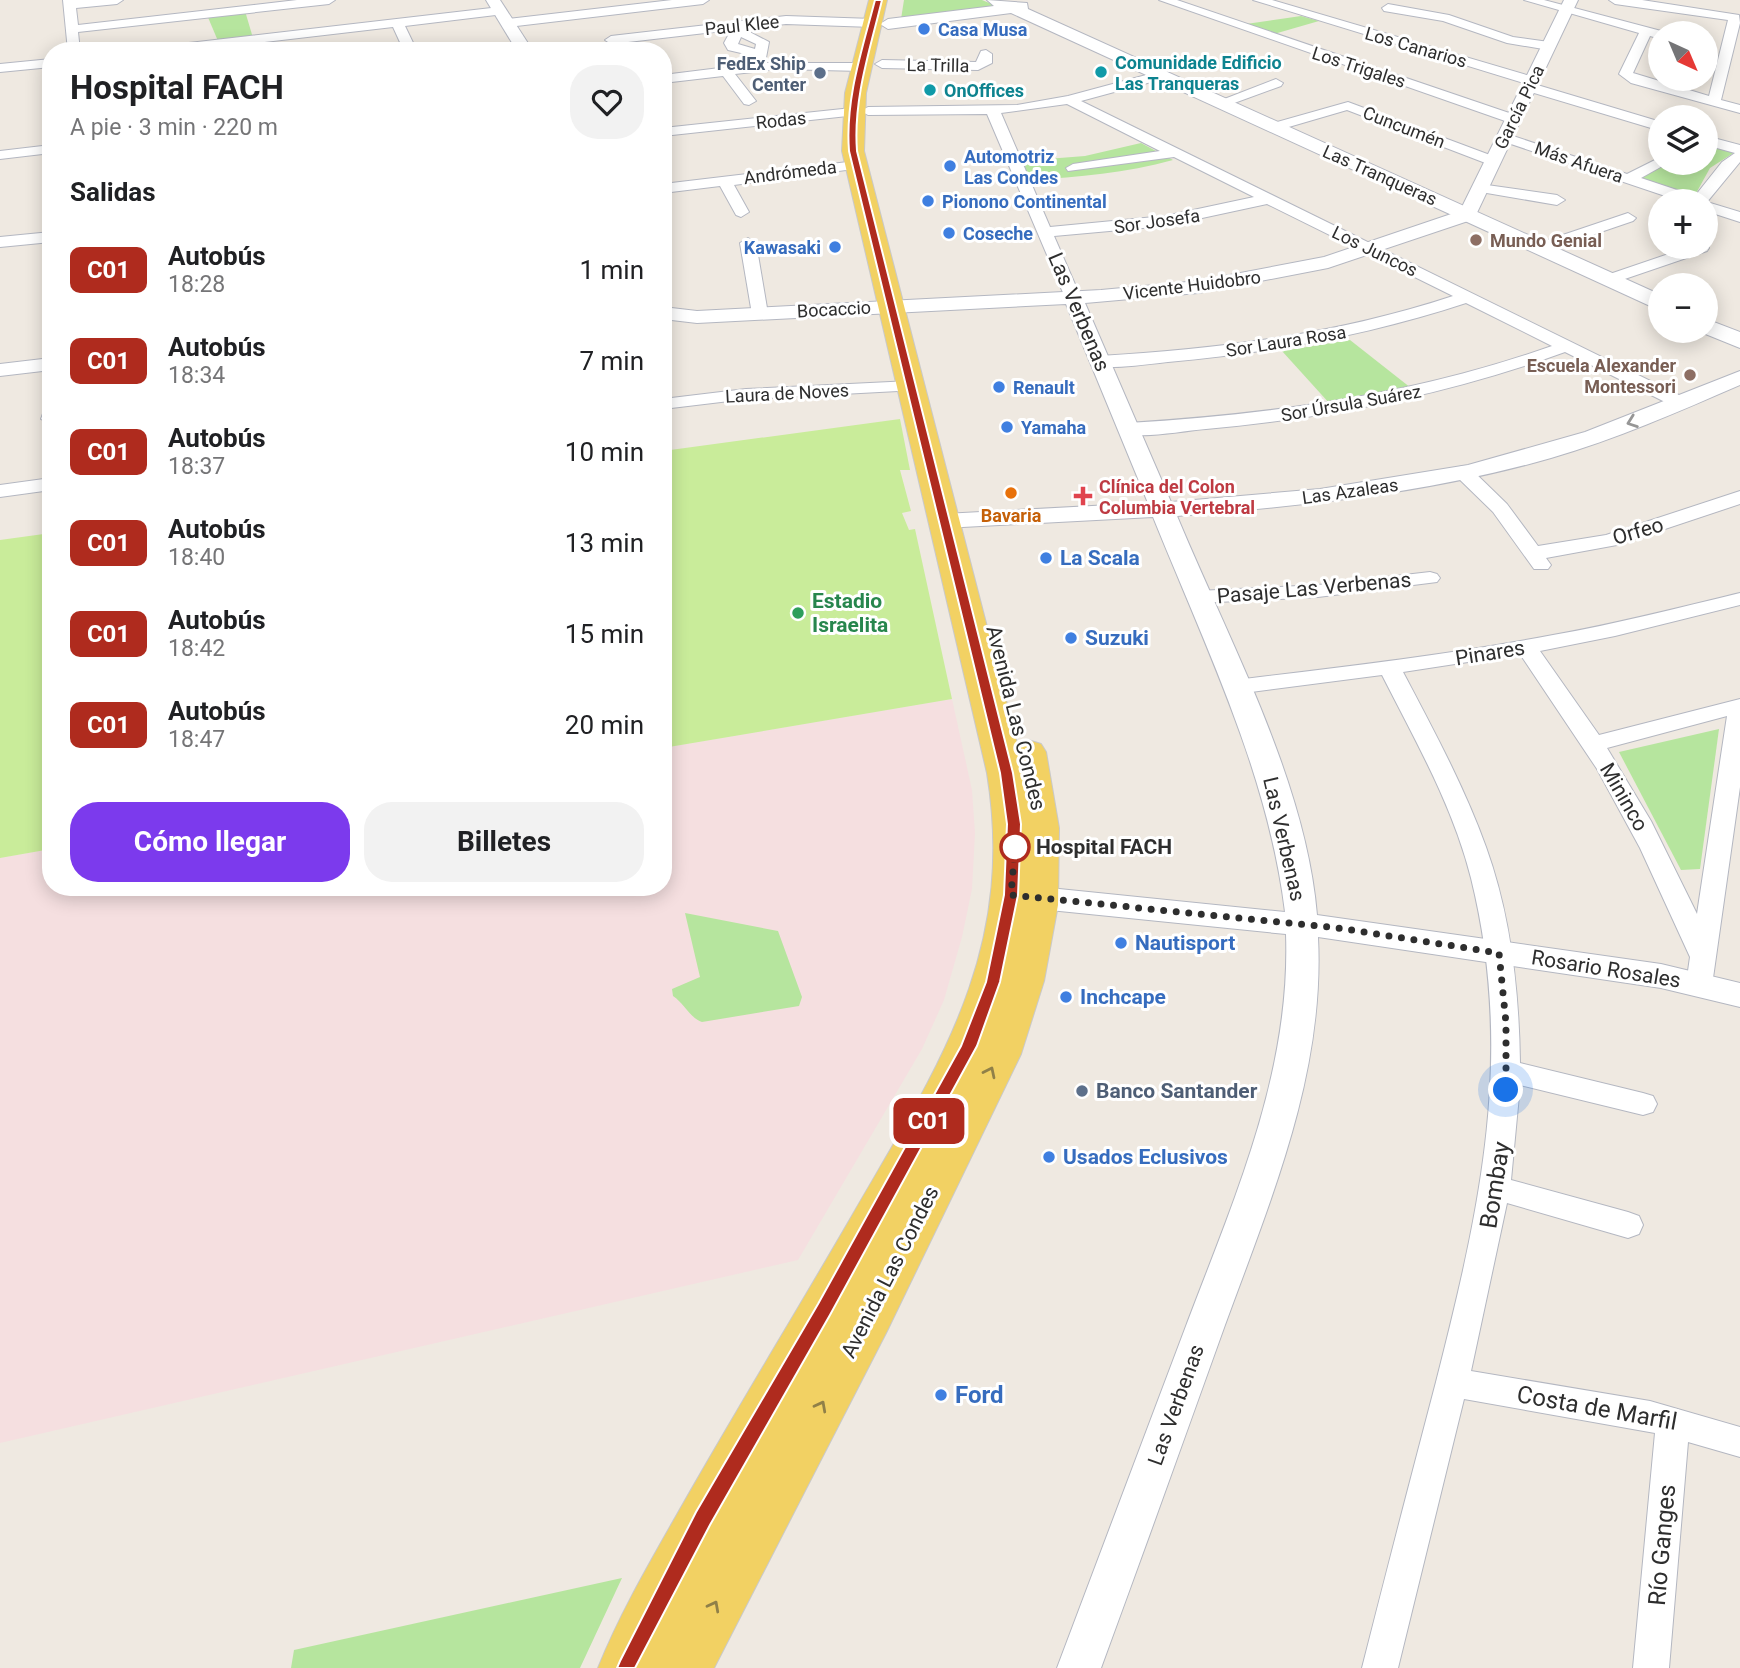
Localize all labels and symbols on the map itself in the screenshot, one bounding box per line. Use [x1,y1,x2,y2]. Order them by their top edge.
street label: Paul Klee [704,11,780,39]
place label: Casa Musa [938,19,1028,40]
marker: Casa Musa [916,21,932,37]
north arrow [1648,21,1718,91]
street label: Los Canarios [1363,22,1469,72]
street label: Los Trigales [1310,42,1408,92]
place label: Comunidade Edificio Las Tranqueras [1115,52,1282,94]
place label: FedEx Ship Center [717,53,806,95]
street label: La Trilla [906,54,970,76]
street label: García Pica [1490,61,1548,153]
marker: Comunidade Edificio Las Tranqueras [1093,64,1109,80]
marker: FedEx Ship Center [812,65,828,81]
place label: OnOffices [944,80,1024,101]
marker: OnOffices [922,82,938,98]
street label: Cuncumén [1360,102,1448,152]
street label: Rodas [755,107,807,133]
street label: Más Afuera [1532,137,1626,187]
street label: Las Tranqueras [1320,140,1440,210]
place label: Automotriz Las Condes [964,146,1058,188]
street label: Andrómeda [742,156,838,188]
marker: Automotriz Las Condes [942,158,958,174]
place label: Pionono Continental [942,191,1107,212]
marker: Pionono Continental [920,193,936,209]
street label: Sor Josefa [1113,205,1201,237]
street label: Los Juncos [1329,221,1421,281]
place label: Coseche [963,223,1033,244]
marker: Coseche [941,225,957,241]
place label: Mundo Genial [1490,230,1602,251]
marker: Mundo Genial [1468,232,1484,248]
place label: Kawasaki [744,237,821,258]
marker: Kawasaki [827,239,843,255]
street label: Las Verbenas [1043,249,1115,375]
street label: Vicente Huidobro [1122,266,1262,304]
street label: Bocaccio [796,297,872,321]
street label: Sor Laura Rosa [1224,321,1348,361]
place label: Escuela Alexander Montessori [1527,355,1676,397]
marker: Escuela Alexander Montessori [1682,367,1698,383]
place label: Renault [1013,377,1075,398]
street label: Laura de Noves [725,379,849,407]
marker: Renault [991,379,1007,395]
street label: Sor Úrsula Suárez [1279,380,1423,426]
one-way arrow [1626,414,1638,428]
place label: Yamaha [1021,417,1087,438]
marker: Yamaha [999,419,1015,435]
street label: Las Azaleas [1301,474,1399,508]
place label: Clínica del Colon Columbia Vertebral [1099,476,1255,518]
marker: Bavaria [1003,485,1019,501]
marker: Clínica del Colon Columbia Vertebral [1073,486,1093,506]
place label: Bavaria [981,505,1042,526]
street label: Orfeo [1610,512,1666,550]
place label: La Scala [1060,546,1140,570]
marker: La Scala [1038,550,1054,566]
street label: Pasaje Las Verbenas [1216,568,1412,608]
place label: Estadio Israelita [812,589,888,637]
marker: Estadio Israelita [790,605,806,621]
street label: Avenida Las Condes [981,623,1051,813]
place label: Suzuki [1085,626,1149,650]
marker: Suzuki [1063,630,1079,646]
street label: Pinares [1453,636,1527,670]
street label: Mininco [1595,759,1653,835]
street label: Las Verbenas [1258,775,1310,903]
marker: Hospital FACH [1000,832,1030,862]
place label: Hospital FACH [1036,835,1172,859]
place label: Nautisport [1135,931,1235,955]
marker: Nautisport [1113,935,1129,951]
street label: Rosario Rosales [1530,945,1682,993]
place label: Inchcape [1080,985,1166,1009]
marker: Inchcape [1058,989,1074,1005]
one-way arrow [982,1067,996,1079]
your location [1488,1072,1523,1107]
place label: Banco Santander [1096,1079,1258,1103]
marker: Banco Santander [1074,1083,1090,1099]
line badge: C01 [889,1098,969,1144]
street label: Bombay [1474,1139,1516,1230]
place label: Usados Eclusivos [1063,1145,1228,1169]
marker: Usados Eclusivos [1041,1149,1057,1165]
street label: Avenida Las Condes [836,1182,944,1362]
street label: Las Verbenas [1143,1341,1209,1469]
street label: Costa de Marfil [1515,1380,1679,1436]
place label: Ford [955,1381,1004,1409]
marker: Ford [933,1387,949,1403]
one-way arrow [812,1400,826,1413]
street label: Río Ganges [1643,1483,1681,1607]
one-way arrow [705,1601,719,1614]

